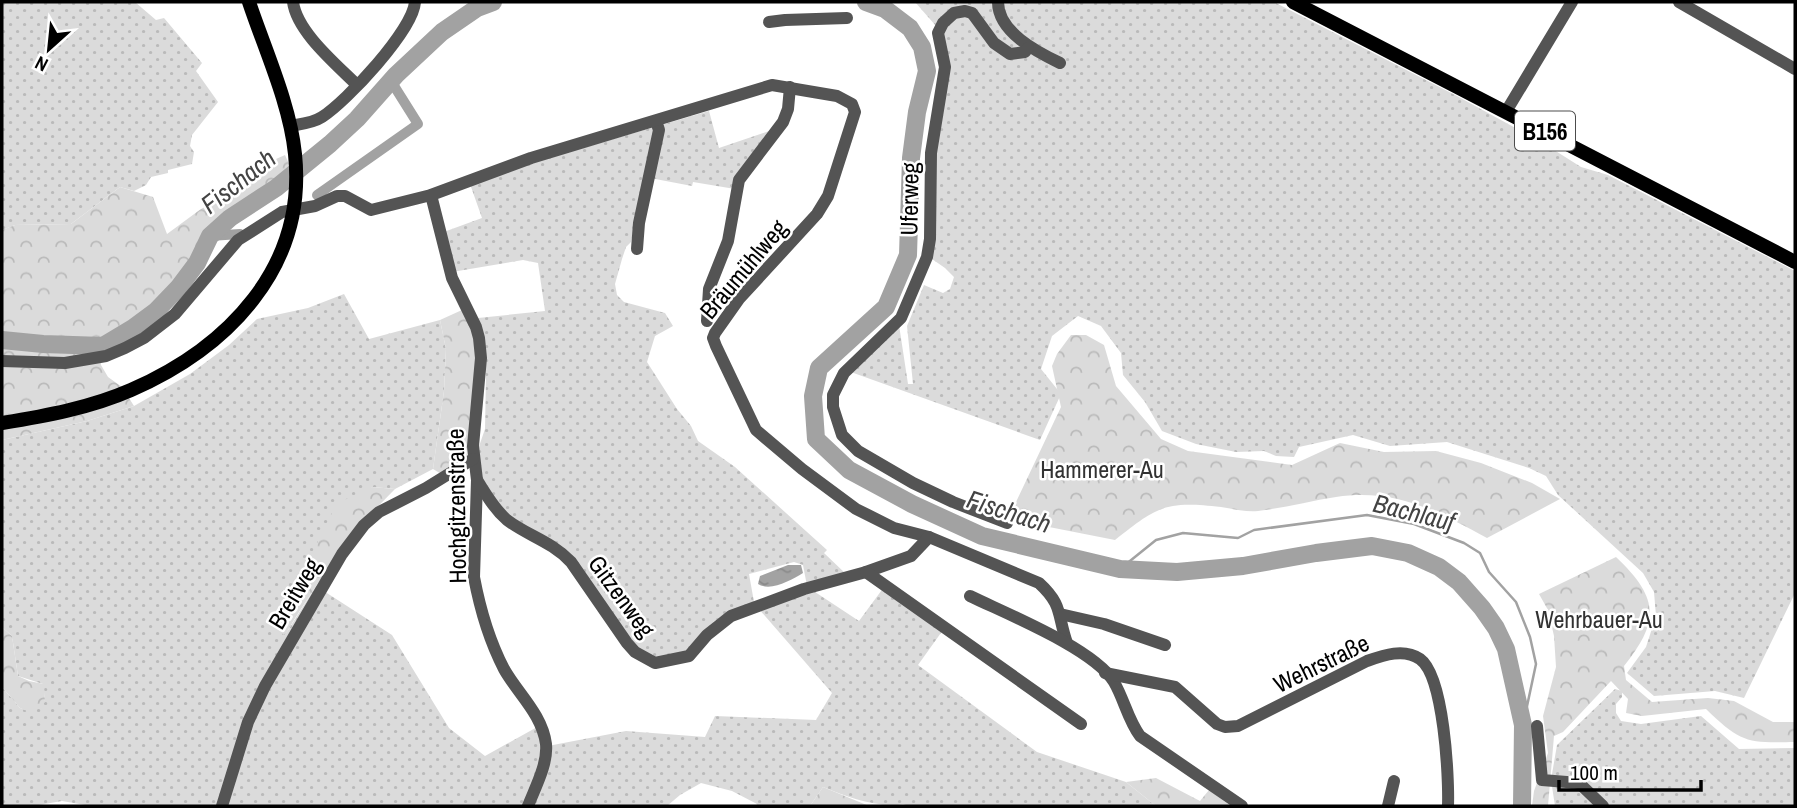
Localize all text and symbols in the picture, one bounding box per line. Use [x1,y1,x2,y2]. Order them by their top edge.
north arrow [14,14,84,84]
text: N [30,50,52,78]
road number: B156 [1515,112,1575,150]
water label: Fischach [193,141,283,221]
street label: Uferweg [892,162,926,236]
street label: Bräumühlweg [692,213,794,325]
street label: Hochgitzenstraße [439,428,473,584]
park label: Hammerer-Au [1040,453,1164,485]
water label: Fischach [962,481,1056,541]
water label: Bachlauf [1370,485,1460,540]
street label: Gitzenweg [581,549,663,644]
street label: Breitweg [260,551,328,635]
park label: Wehrbauer-Au [1535,603,1663,635]
street label: Wehrstraße [1268,626,1374,700]
scale bar [1559,748,1701,792]
text: 100 m [1570,758,1618,787]

